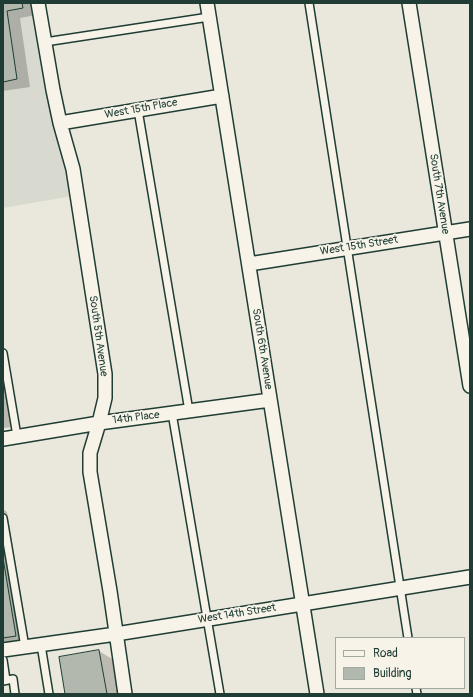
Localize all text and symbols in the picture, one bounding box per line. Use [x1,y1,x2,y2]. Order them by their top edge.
street label: West 15th Place [104,96,178,122]
street label: South 7th Avenue [426,153,452,235]
street label: West 15th Street [319,233,399,259]
street label: South 5th Avenue [86,295,110,377]
street label: South 6th Avenue [249,307,275,391]
street label: 14th Place [112,409,160,427]
street label: West 14th Street [197,601,277,627]
legend [335,637,465,689]
text: Road [373,646,398,661]
text: Building [373,666,412,681]

